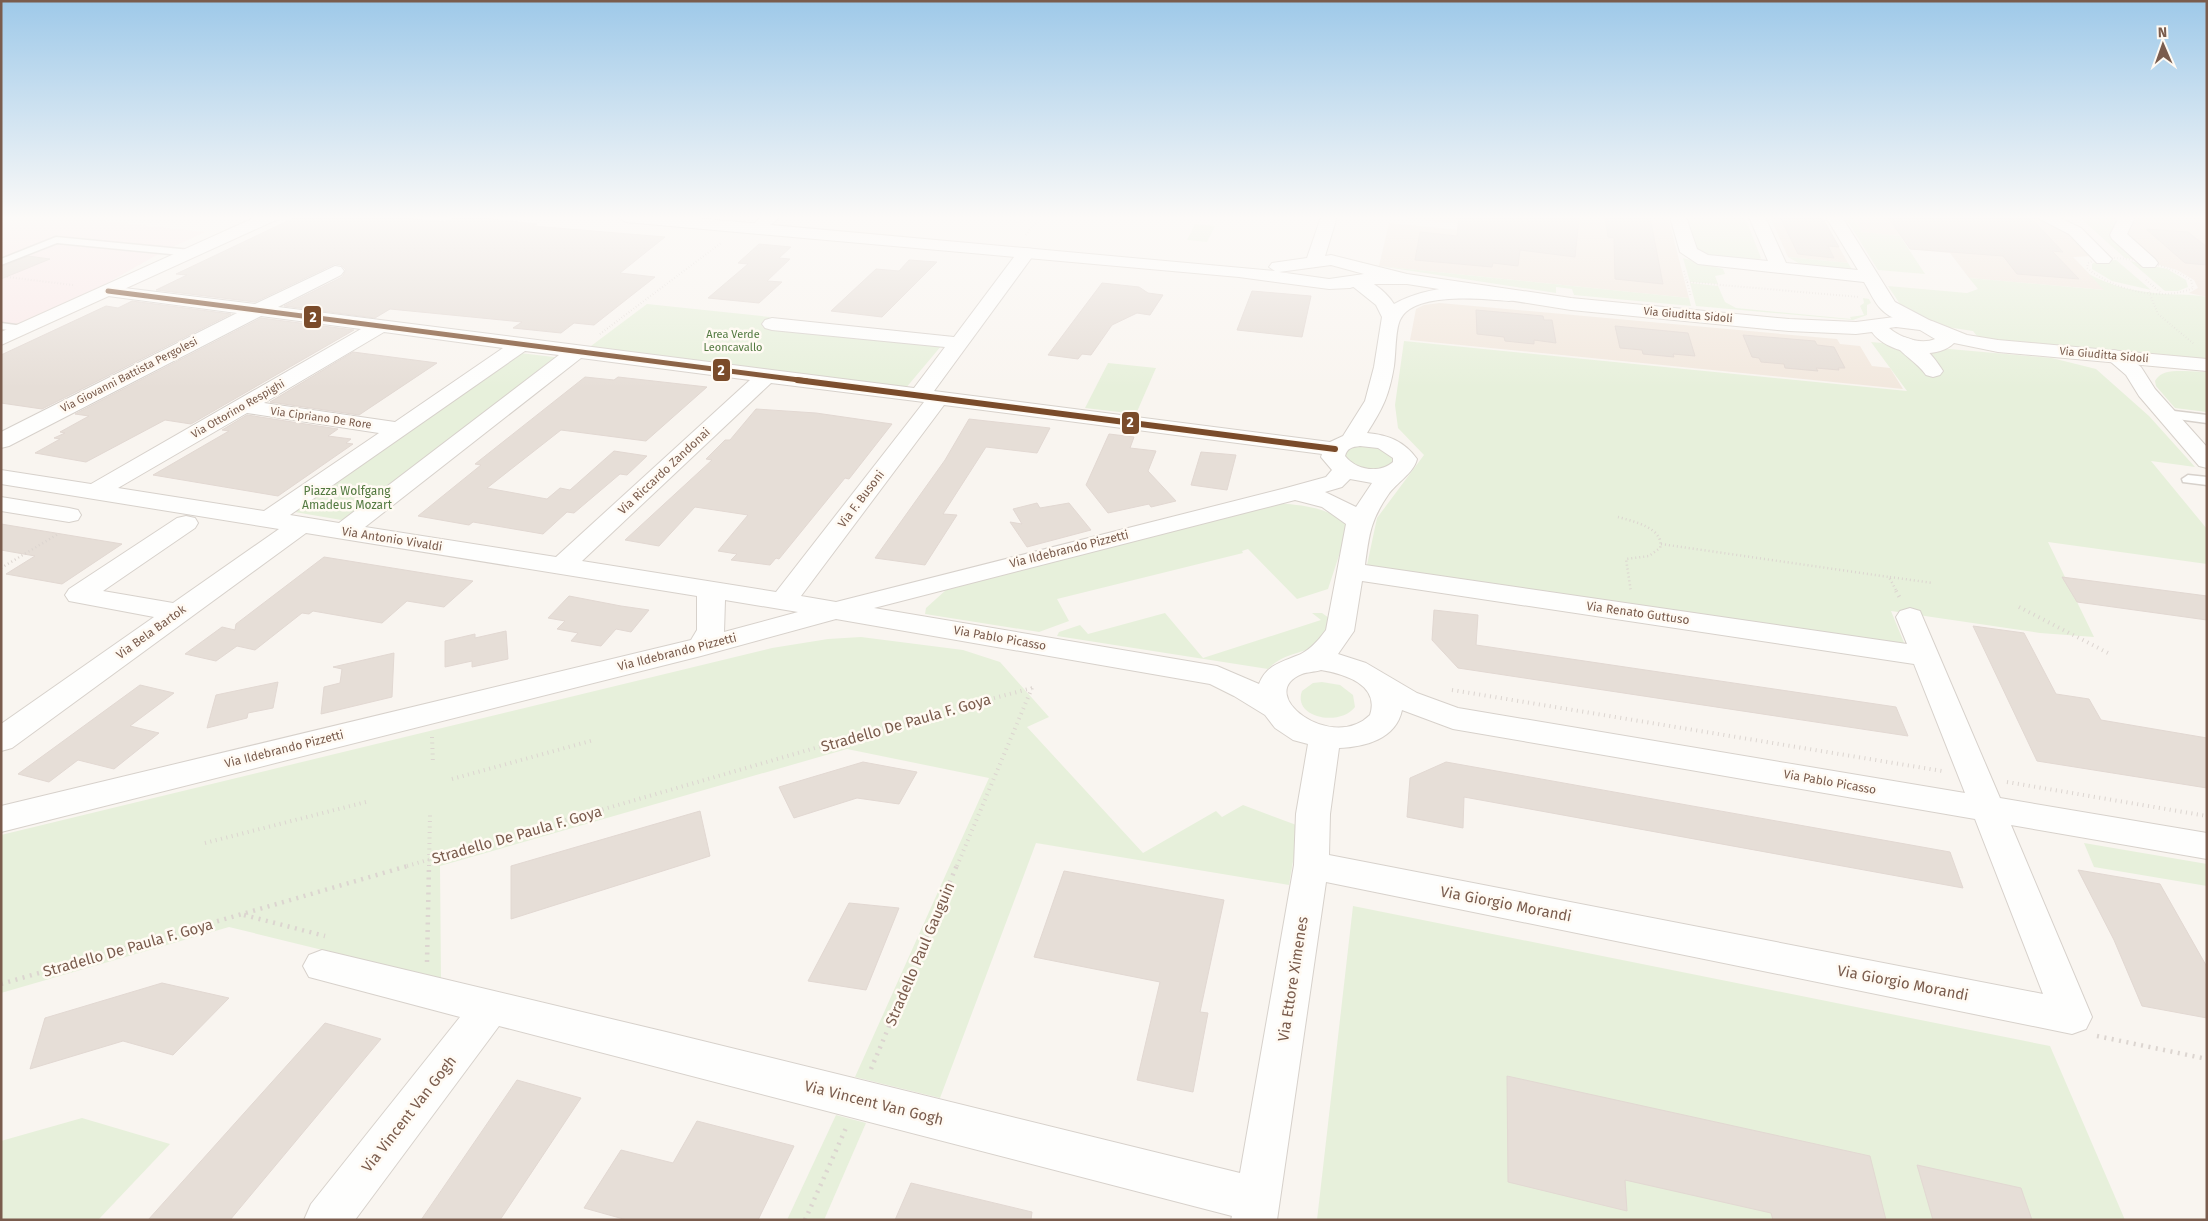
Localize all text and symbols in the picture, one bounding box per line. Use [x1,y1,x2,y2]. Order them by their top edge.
north arrow [2138,20,2188,70]
text: N [2158,24,2168,41]
line badge: 2 [303,305,322,329]
street label: Via Giuditta Sidoli [1643,305,1733,325]
text: 2 [309,309,317,326]
park label: Area Verde Leoncavallo [704,328,762,354]
street label: Via Giovanni Battista Pergolesi [58,335,200,415]
street label: Via Giuditta Sidoli [2059,345,2149,365]
line badge: 2 [712,358,731,382]
text: 2 [717,362,725,379]
street label: Via Ottorino Respighi [189,377,287,441]
street label: Via Cipriano De Rore [270,404,372,432]
line badge: 2 [1121,411,1140,435]
text: 2 [1126,414,1134,431]
street label: Via Riccardo Zandonai [615,425,713,517]
street label: Via F. Busoni [835,468,887,530]
park label: Piazza Wolfgang Amadeus Mozart [302,484,393,512]
street label: Via Antonio Vivaldi [341,524,443,554]
street label: Via Ildebrando Pizzetti [1008,527,1130,571]
street label: Via Renato Guttuso [1585,599,1691,627]
street label: Via Bela Bartok [114,602,189,662]
street label: Via Pablo Picasso [953,623,1047,653]
street label: Via Ildebrando Pizzetti [616,630,738,674]
street label: Stradello De Paula F. Goya [819,690,993,756]
street label: Via Ildebrando Pizzetti [223,727,345,771]
street label: Via Pablo Picasso [1783,767,1877,797]
street label: Stradello De Paula F. Goya [430,802,604,868]
street label: Stradello Paul Gauguin [882,879,958,1029]
street label: Via Giorgio Morandi [1439,882,1573,926]
street label: Stradello De Paula F. Goya [41,915,215,981]
street label: Via Ettore Ximenes [1274,915,1312,1043]
street label: Via Giorgio Morandi [1836,961,1970,1005]
street label: Via Vincent Van Gogh [358,1052,460,1176]
street label: Via Vincent Van Gogh [803,1077,945,1129]

